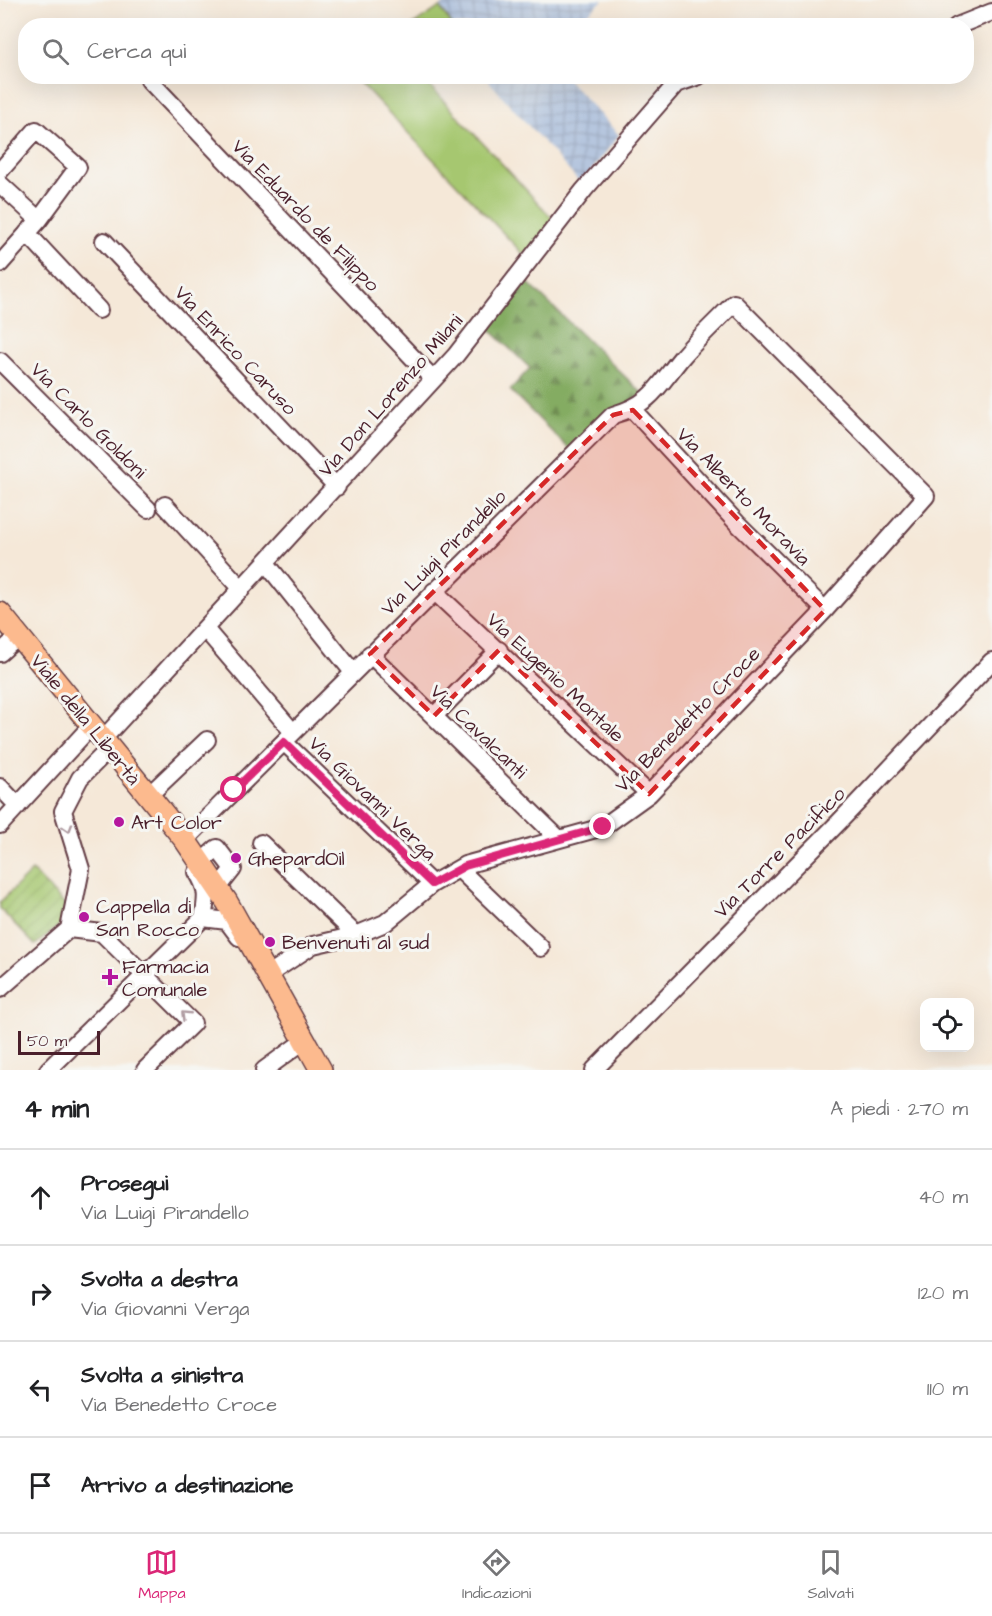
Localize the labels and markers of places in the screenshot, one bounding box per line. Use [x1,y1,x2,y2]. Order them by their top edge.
place label: Art Color [131,809,222,837]
marker: Art Color [112,815,126,829]
place label: GhepardOil [248,845,345,873]
marker: GhepardOil [229,851,243,865]
place label: Cappella di San Rocco [96,893,199,944]
marker: Cappella di San Rocco [77,910,91,924]
place label: Benvenuti al sud [282,929,429,957]
marker: Benvenuti al sud [263,935,277,949]
place label: Farmacia Comunale [122,953,209,1004]
marker: Farmacia Comunale [103,970,117,984]

